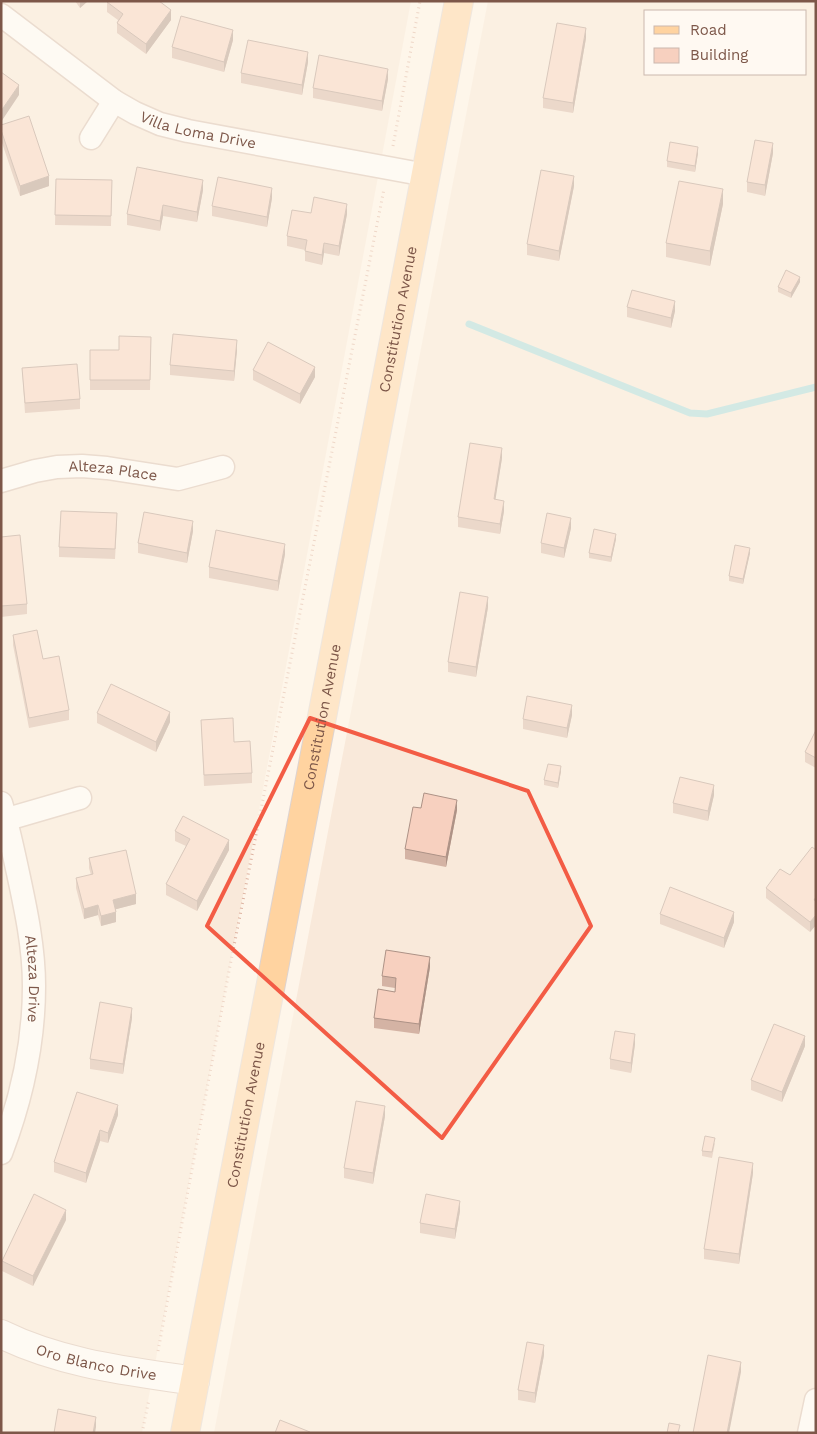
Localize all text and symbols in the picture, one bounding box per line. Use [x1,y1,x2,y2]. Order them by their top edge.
legend [644,10,807,75]
text: Road [690,21,727,39]
text: Building [690,46,748,64]
street label: Villa Loma Drive [137,107,258,152]
street label: Constitution Avenue [375,245,421,394]
street label: Alteza Place [68,457,159,485]
street label: Constitution Avenue [299,642,345,792]
street label: Alteza Drive [21,934,43,1023]
street label: Constitution Avenue [223,1040,269,1189]
street label: Oro Blanco Drive [34,1340,158,1384]

